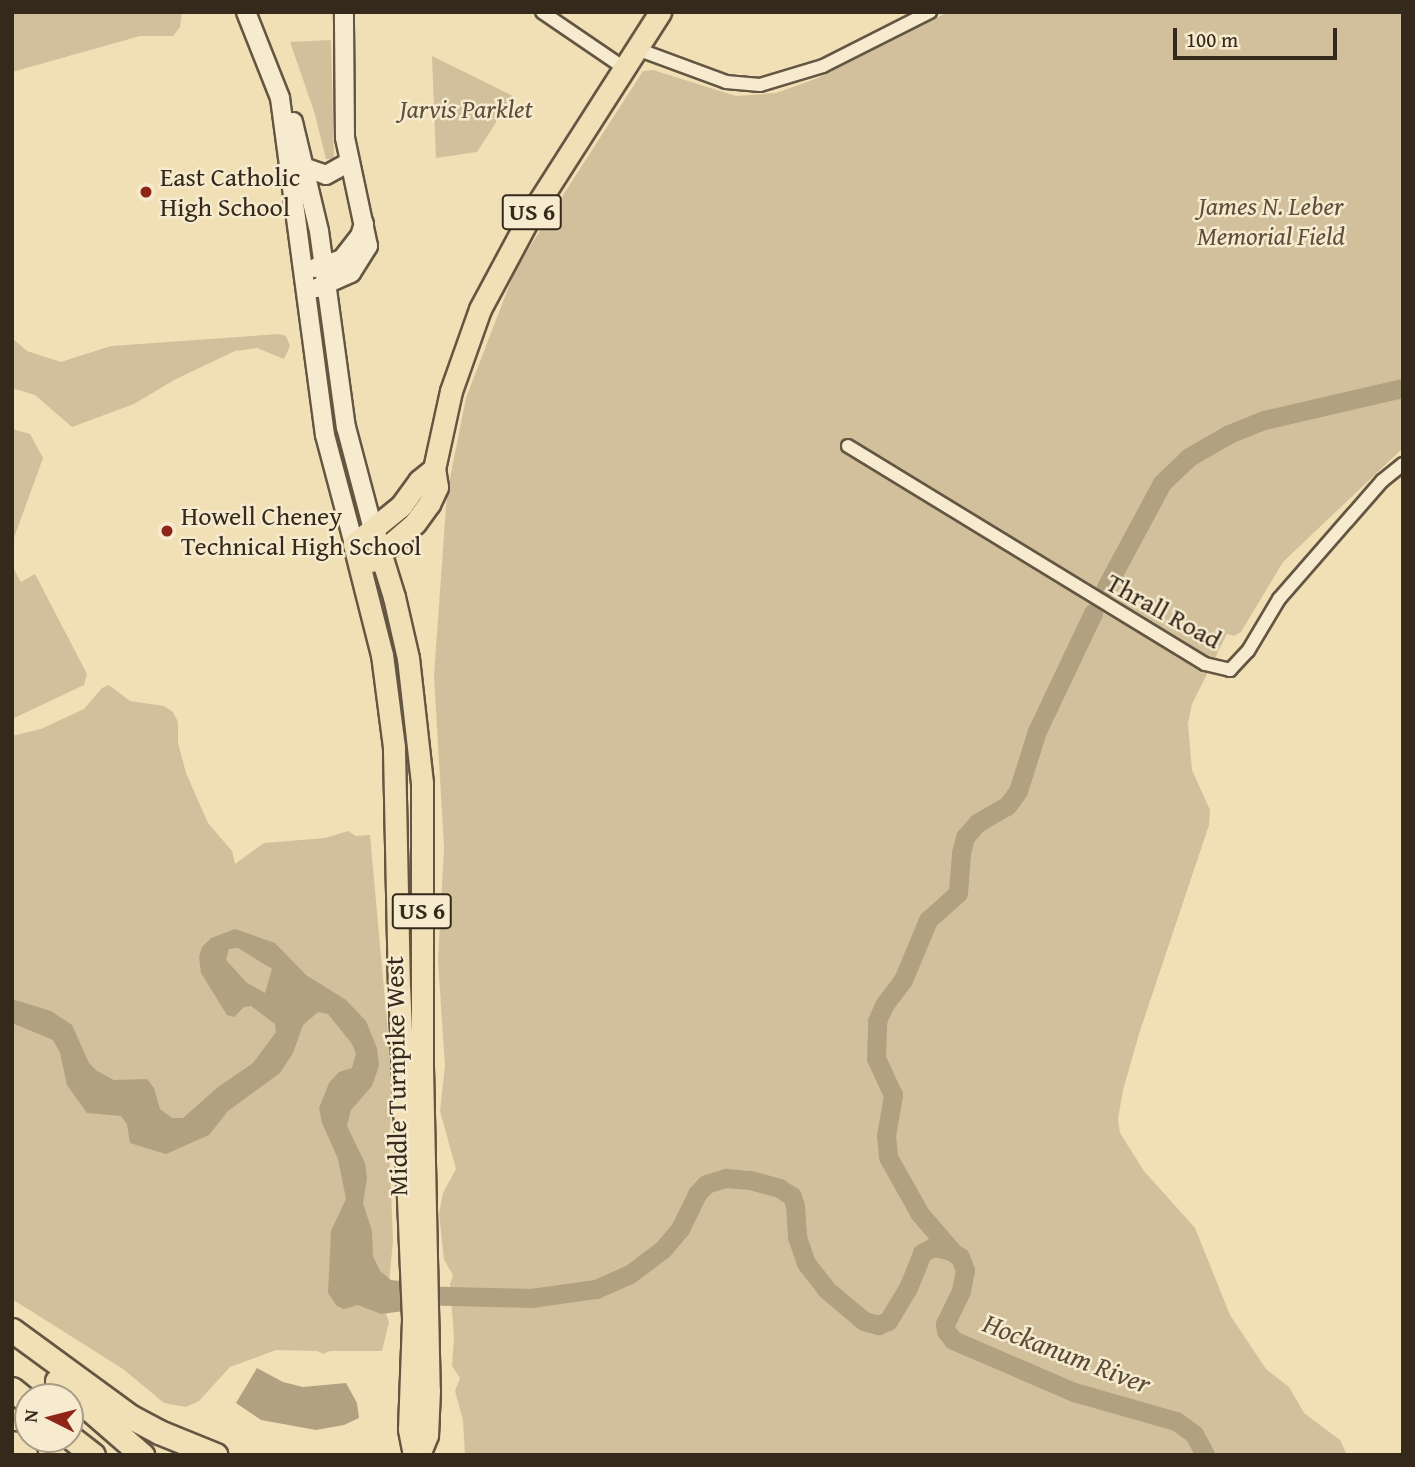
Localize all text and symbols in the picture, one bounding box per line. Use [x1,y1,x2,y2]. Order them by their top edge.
scale bar [1177,14,1342,58]
text: 100 m [1186,24,1238,55]
park label: Jarvis Parklet [399,93,533,125]
place label: East Catholic High School [160,161,300,222]
marker: East Catholic High School [138,184,154,200]
park label: James N. Leber Memorial Field [1197,190,1345,252]
road number: US 6 [500,192,564,232]
place label: Howell Cheney Technical High School [181,500,421,562]
marker: Howell Cheney Technical High School [159,523,175,539]
street label: Thrall Road [1101,567,1227,655]
road number: US 6 [390,890,453,931]
street label: Middle Turnpike West [378,956,414,1196]
water label: Hockanum River [978,1306,1156,1400]
north arrow [14,1383,84,1453]
text: N [16,1408,45,1424]

